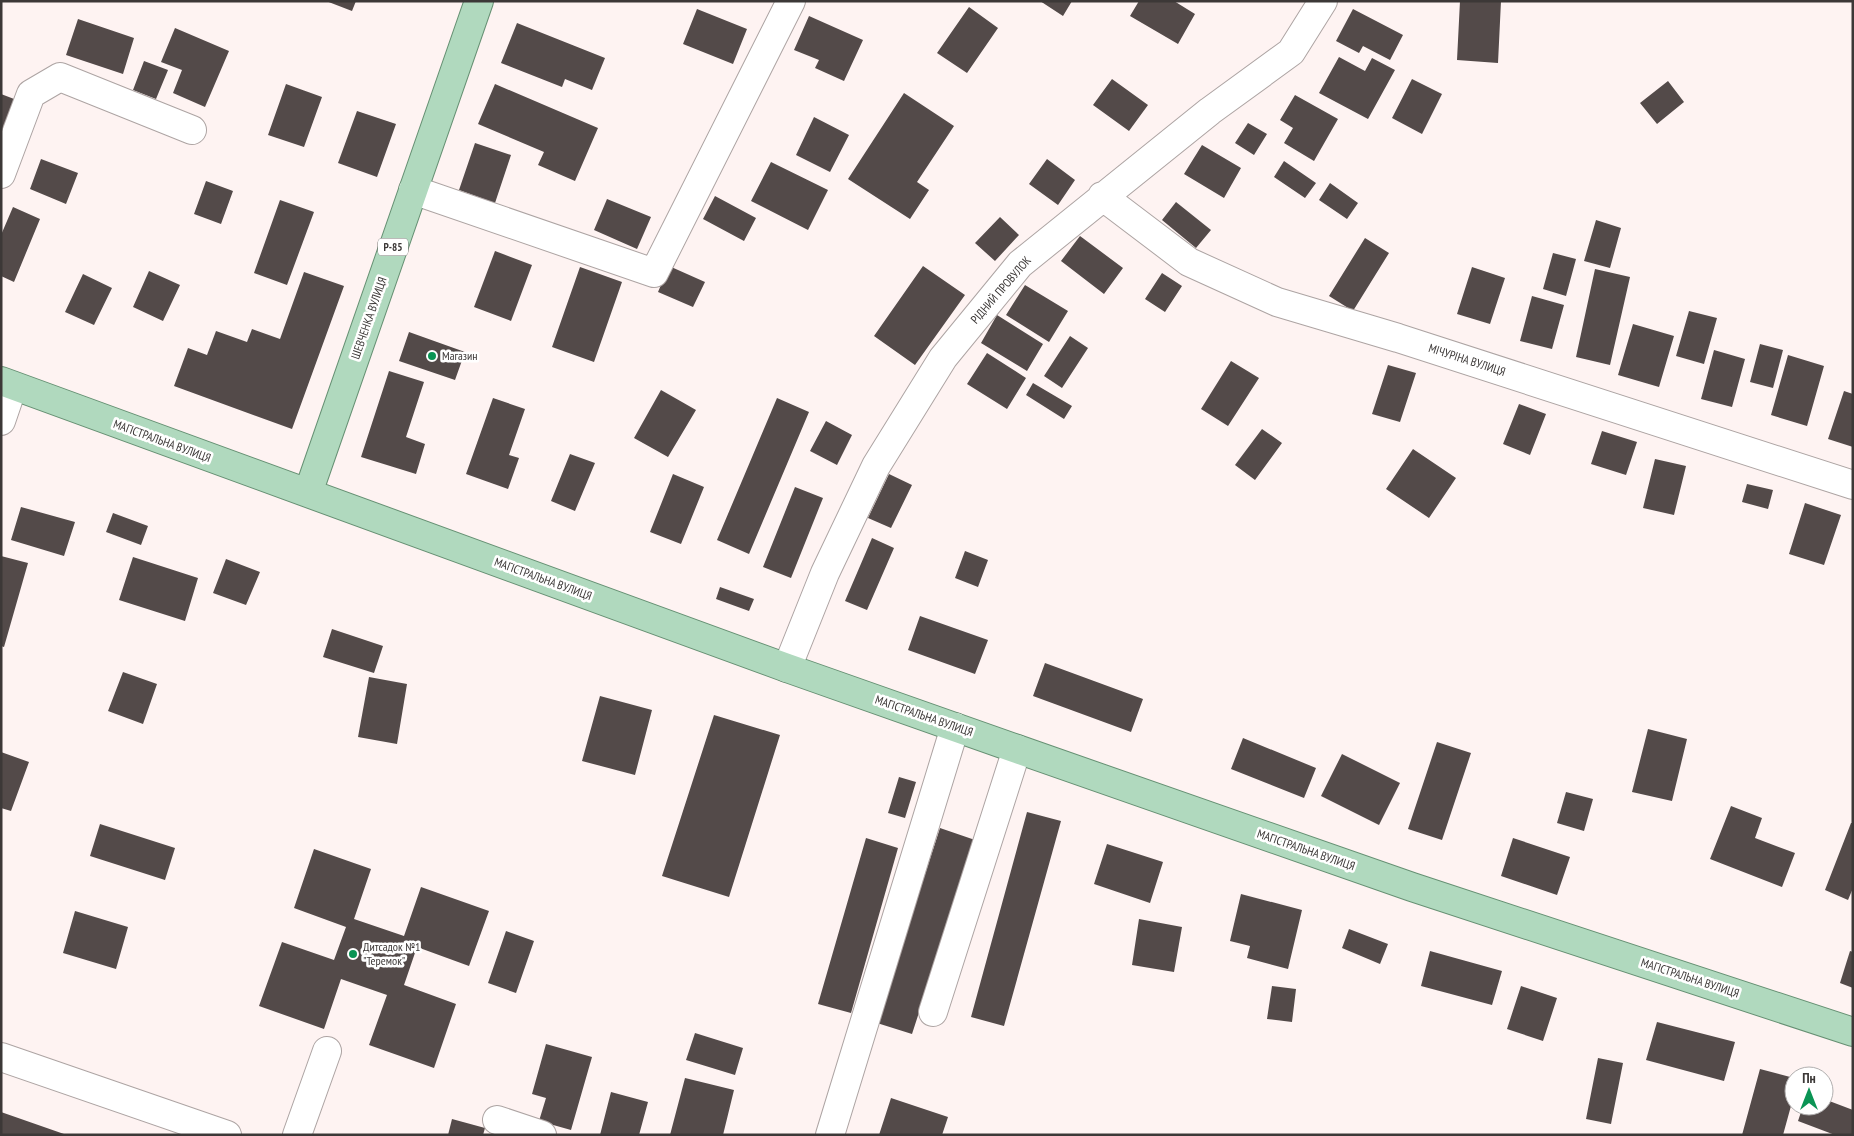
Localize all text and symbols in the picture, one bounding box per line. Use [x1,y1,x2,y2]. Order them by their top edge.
road number: Р-85 [378,238,408,256]
street label: РІДНИЙ ПРОВУЛОК [967,253,1034,326]
street label: ШЕВЧЕНКА ВУЛИЦЯ [347,275,390,361]
street label: МІЧУРІНА ВУЛИЦЯ [1427,340,1507,379]
place label: Магазин [442,348,477,363]
marker: Магазин [426,350,438,362]
street label: МАГІСТРАЛЬНА ВУЛИЦЯ [111,416,213,465]
street label: МАГІСТРАЛЬНА ВУЛИЦЯ [492,554,594,603]
street label: МАГІСТРАЛЬНА ВУЛИЦЯ [873,692,975,739]
street label: МАГІСТРАЛЬНА ВУЛИЦЯ [1255,826,1357,873]
place label: Дитсадок №1 "Теремок" [363,939,420,968]
marker: Дитсадок №1 "Теремок" [347,948,359,960]
street label: МАГІСТРАЛЬНА ВУЛИЦЯ [1639,955,1741,1001]
north arrow [1784,1066,1834,1116]
text: Пн [1802,1069,1816,1087]

